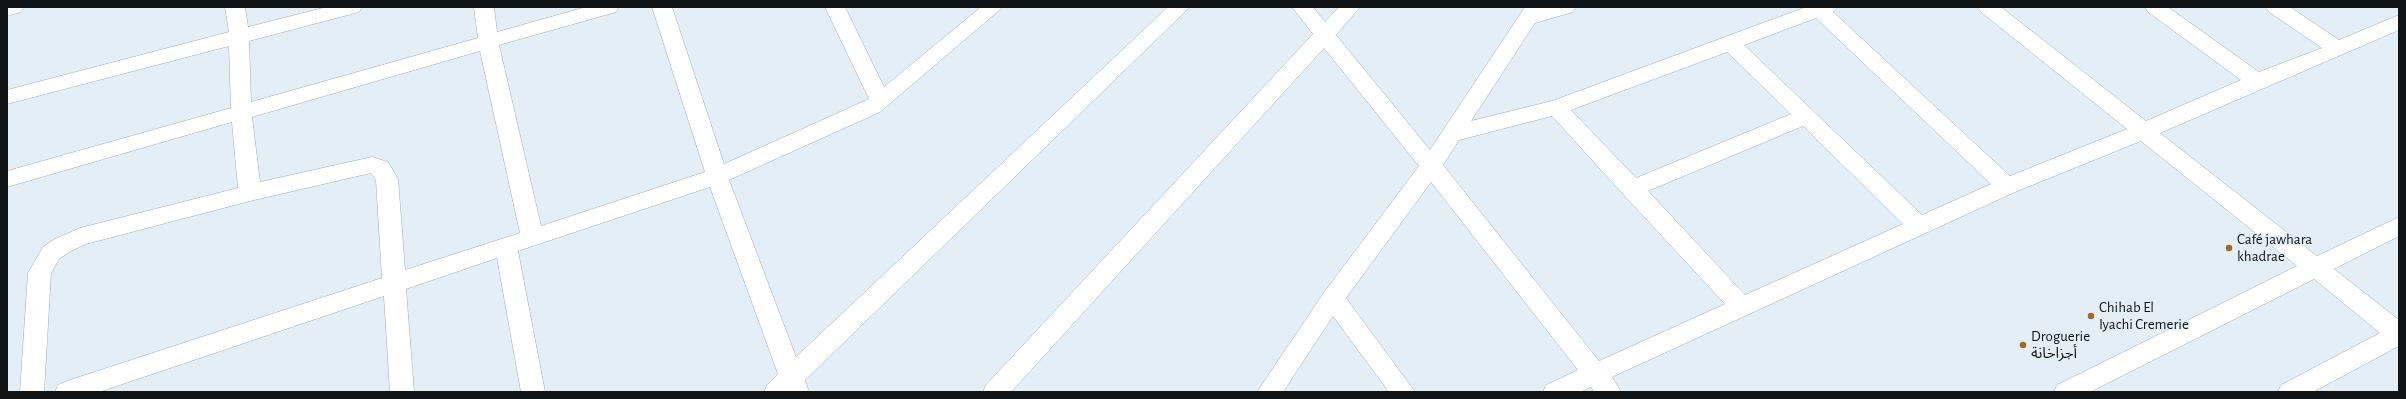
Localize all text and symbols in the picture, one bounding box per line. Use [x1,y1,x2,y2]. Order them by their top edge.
place label: Café jawhara khadrae [2237,230,2312,265]
marker: Café jawhara khadrae [2224,243,2234,253]
place label: Chihab El Iyachi Cremerie [2099,298,2189,333]
marker: Chihab El Iyachi Cremerie [2086,311,2096,321]
place label: Droguerie أجزاخانة [2031,327,2090,362]
marker: Droguerie أجزاخانة [2018,340,2028,350]

